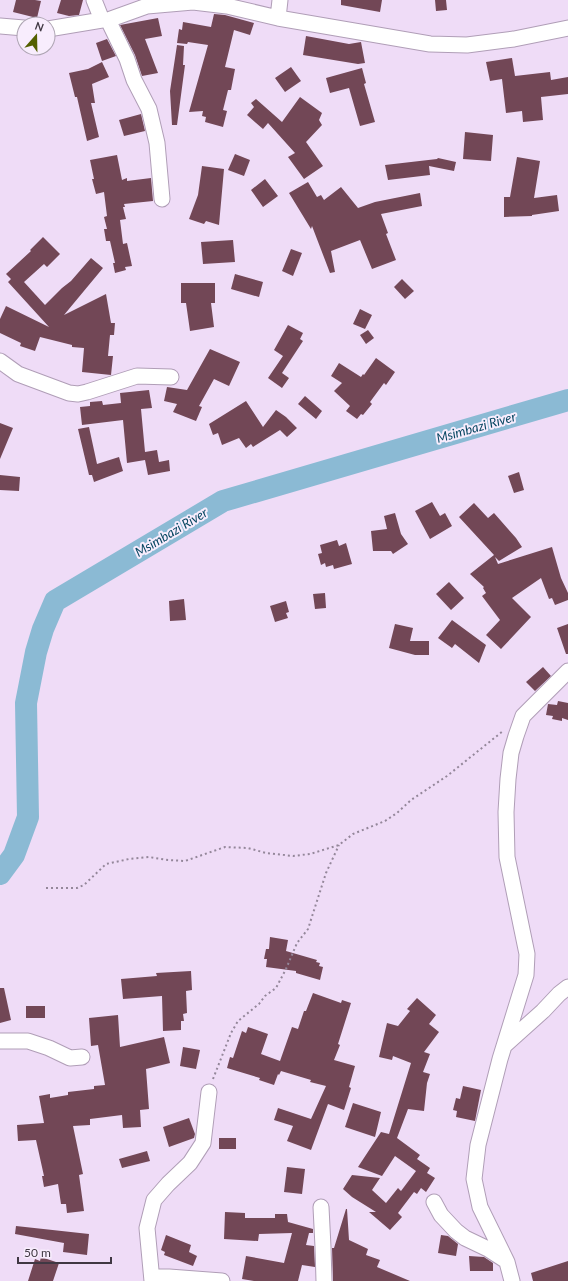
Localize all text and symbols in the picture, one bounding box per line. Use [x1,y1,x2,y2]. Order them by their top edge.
north arrow [16,16,56,56]
text: N [33,19,46,34]
water label: Msimbazi River [435,408,518,446]
water label: Msimbazi River [132,504,211,560]
scale bar [18,1239,111,1265]
text: 50 m [24,1245,51,1260]

